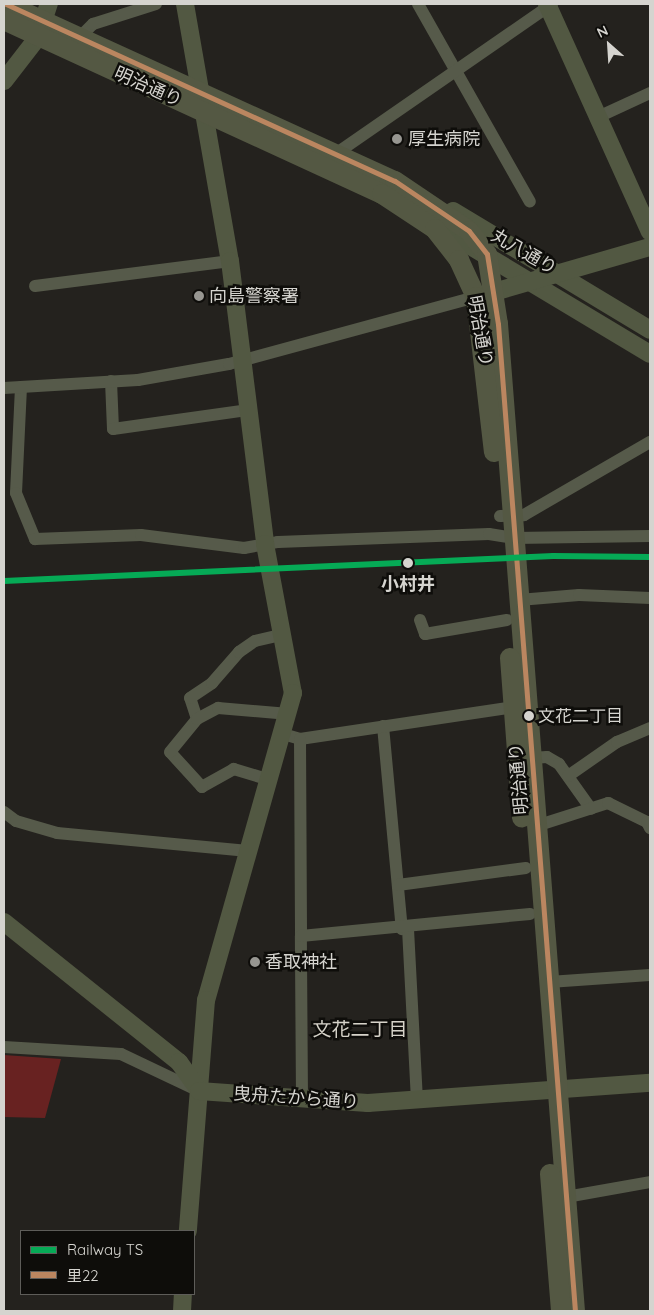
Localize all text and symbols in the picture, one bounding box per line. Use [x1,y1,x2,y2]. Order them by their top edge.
north arrow [584,20,634,70]
text: N [594,21,611,42]
street label: 明治通り [111,62,185,112]
place label: 厚生病院 [408,128,480,150]
marker: 厚生病院 [390,132,404,146]
street label: 丸八通り [487,225,561,279]
place label: 向島警察署 [209,285,299,307]
marker: 向島警察署 [193,290,205,302]
street label: 明治通り [463,294,497,368]
marker: 小村井 [400,555,416,571]
place label: 小村井 [381,573,435,595]
place label: 文花二丁目 [538,706,623,726]
marker: 文花二丁目 [524,711,534,721]
street label: 明治通り [505,742,533,816]
place label: 香取神社 [265,951,337,973]
marker: 香取神社 [249,956,261,968]
district label: 文花二丁目 [313,1019,407,1041]
street label: 曳舟たから通り [232,1083,360,1113]
legend [20,1230,195,1295]
text: Railway TS [67,1240,143,1259]
text: 里22 [67,1266,99,1285]

